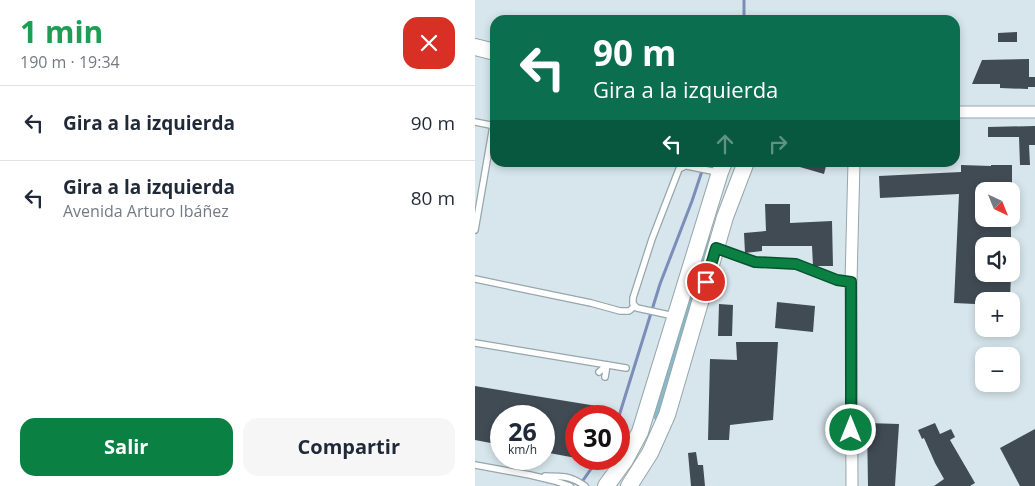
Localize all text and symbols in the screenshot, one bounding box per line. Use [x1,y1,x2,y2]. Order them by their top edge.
text: 1 min [20,11,103,52]
button: close [403,17,455,69]
text: 90 m [593,29,676,76]
icon: left [510,35,575,100]
text: 190 m · 19:34 [20,51,120,73]
text: Gira a la izquierda [593,74,778,104]
icon: left [20,109,48,137]
text: Gira a la izquierda [63,110,235,136]
text: 90 m [411,110,455,136]
icon: left [658,130,686,158]
icon: ahead [711,130,739,158]
icon: right [764,130,792,158]
text: Gira a la izquierda [63,174,235,200]
north arrow [975,182,1020,228]
map controls [975,182,1020,392]
icon: left [20,184,48,212]
text: 80 m [411,185,455,211]
text: Avenida Arturo Ibáñez [63,200,229,222]
button: sound [975,237,1020,282]
pin [685,261,727,303]
icon: arrive [692,268,720,296]
button: + [975,292,1020,337]
button: − [975,347,1020,392]
position arrow [824,403,876,455]
speed limit sign: 30 [565,405,630,470]
text: 26 [508,414,537,448]
button: Salir [20,418,233,476]
button: Compartir [243,418,455,476]
text: km/h [508,441,537,458]

